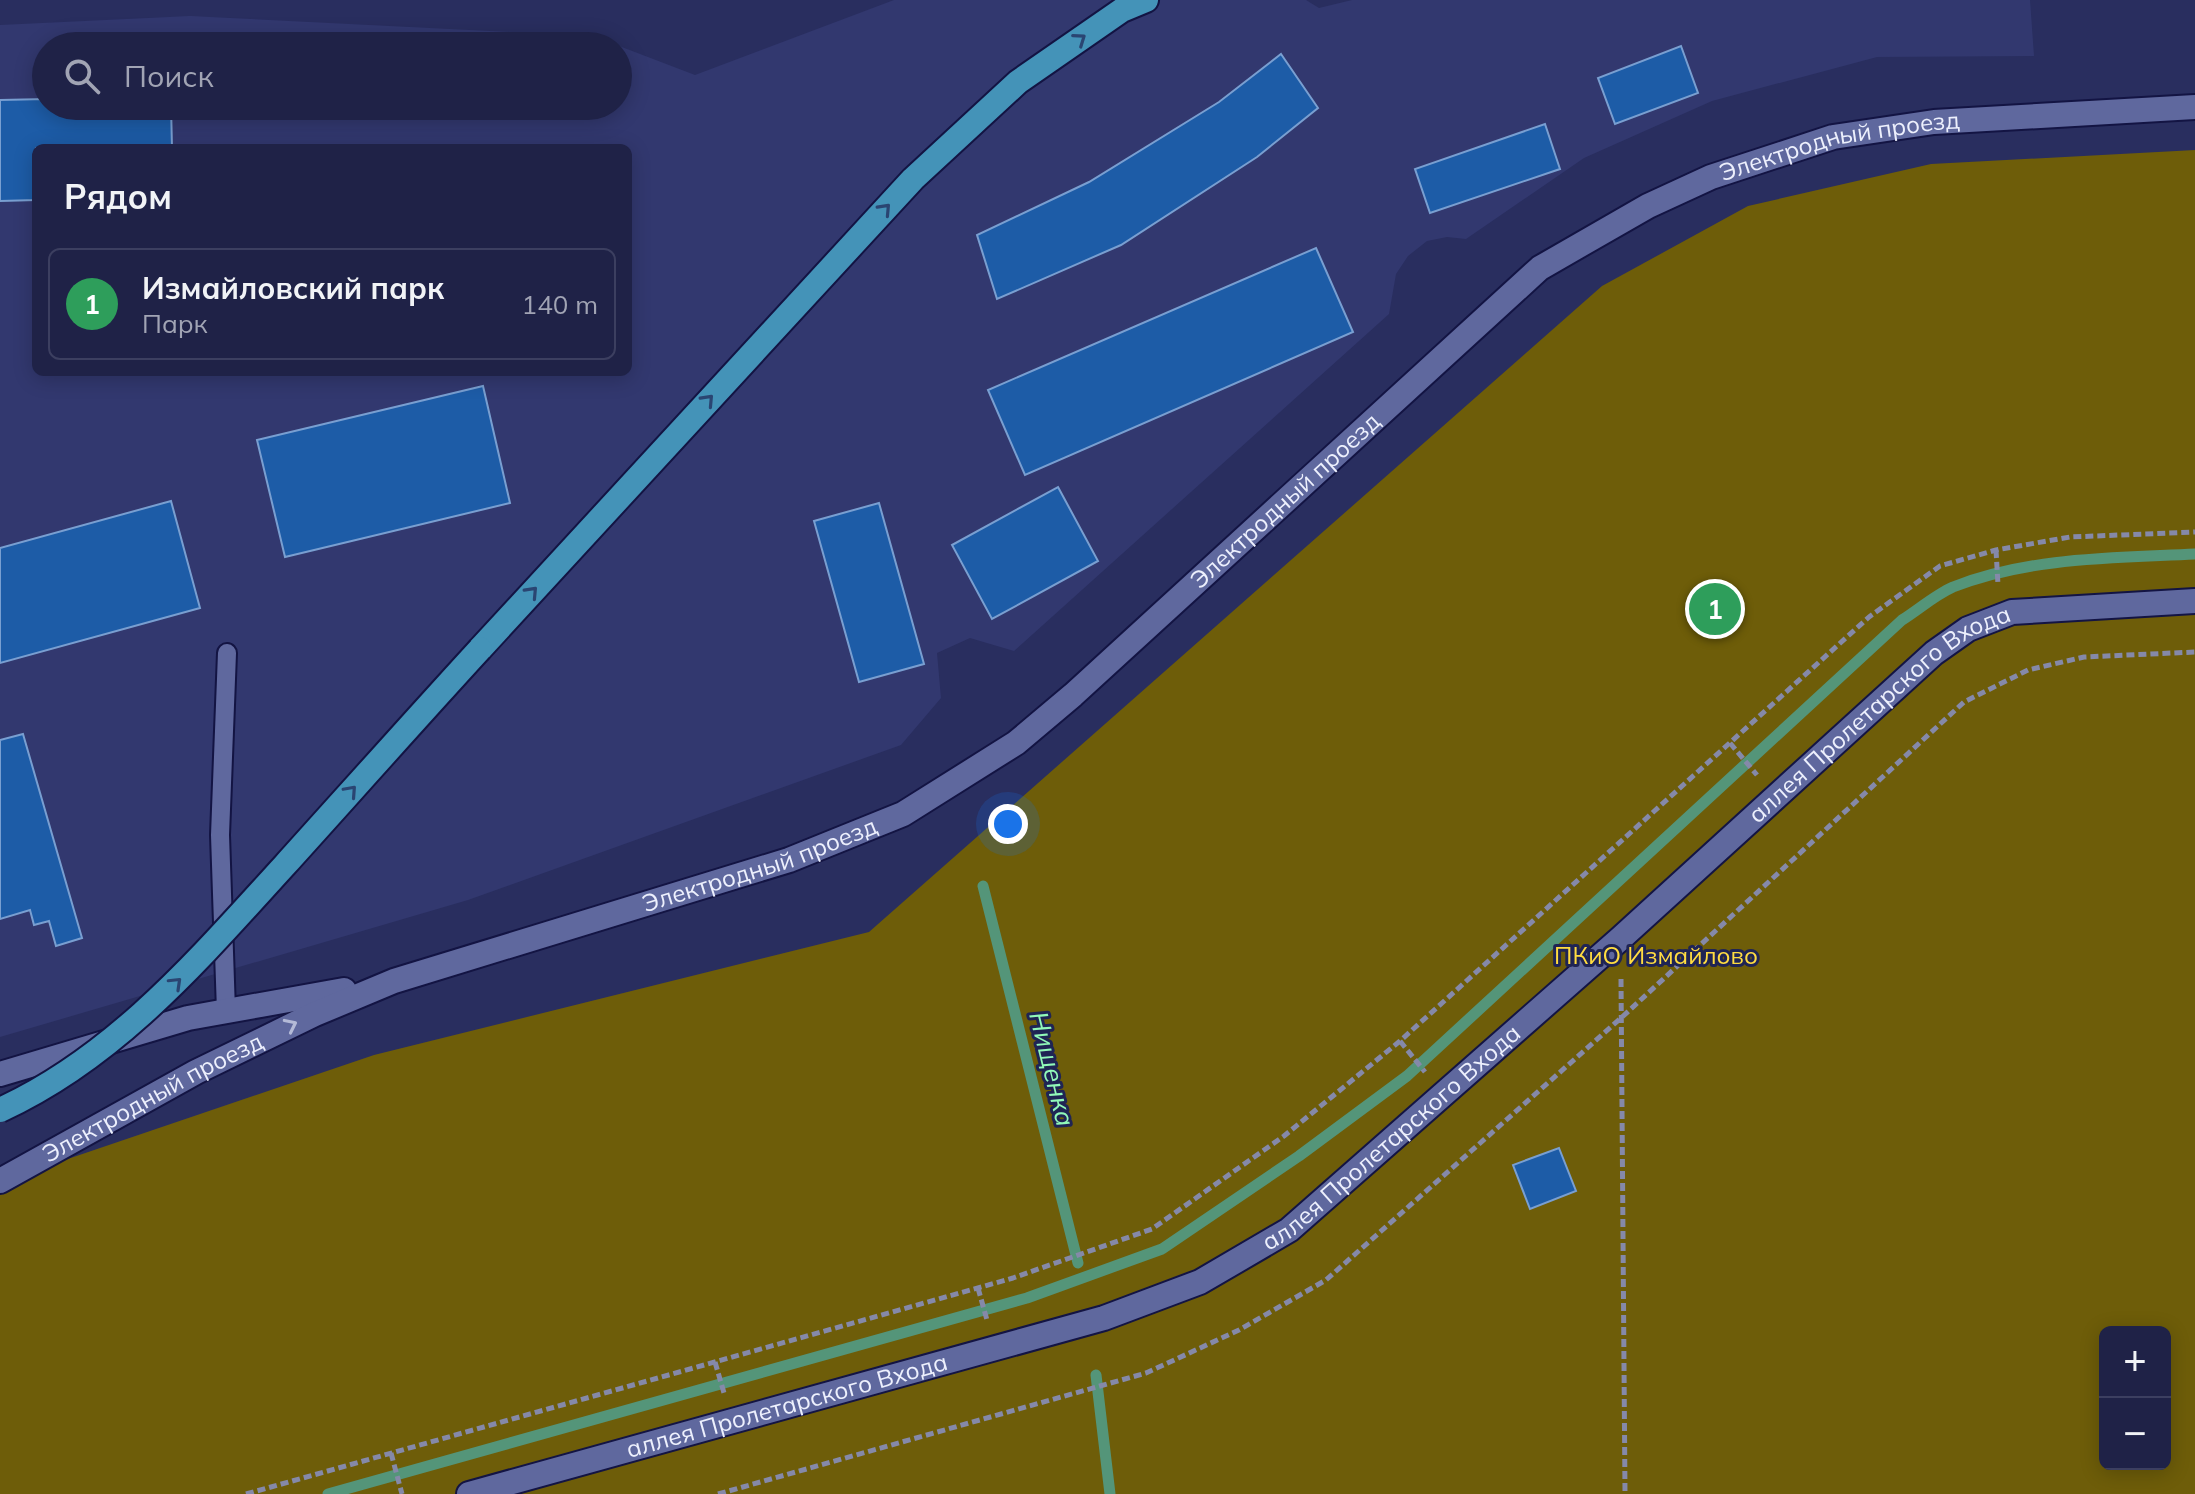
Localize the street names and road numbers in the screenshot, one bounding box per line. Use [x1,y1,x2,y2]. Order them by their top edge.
street label: Электродный проезд [1715,105,1961,187]
street label: Электродный проезд [1183,406,1386,594]
street label: аллея Пролетарского Входа [1741,598,2015,829]
street label: Электродный проезд [638,810,881,918]
street label: аллея Пролетарского Входа [1256,1018,1526,1257]
street label: Электродный проезд [36,1026,268,1169]
street label: аллея Пролетарского Входа [623,1346,951,1464]

